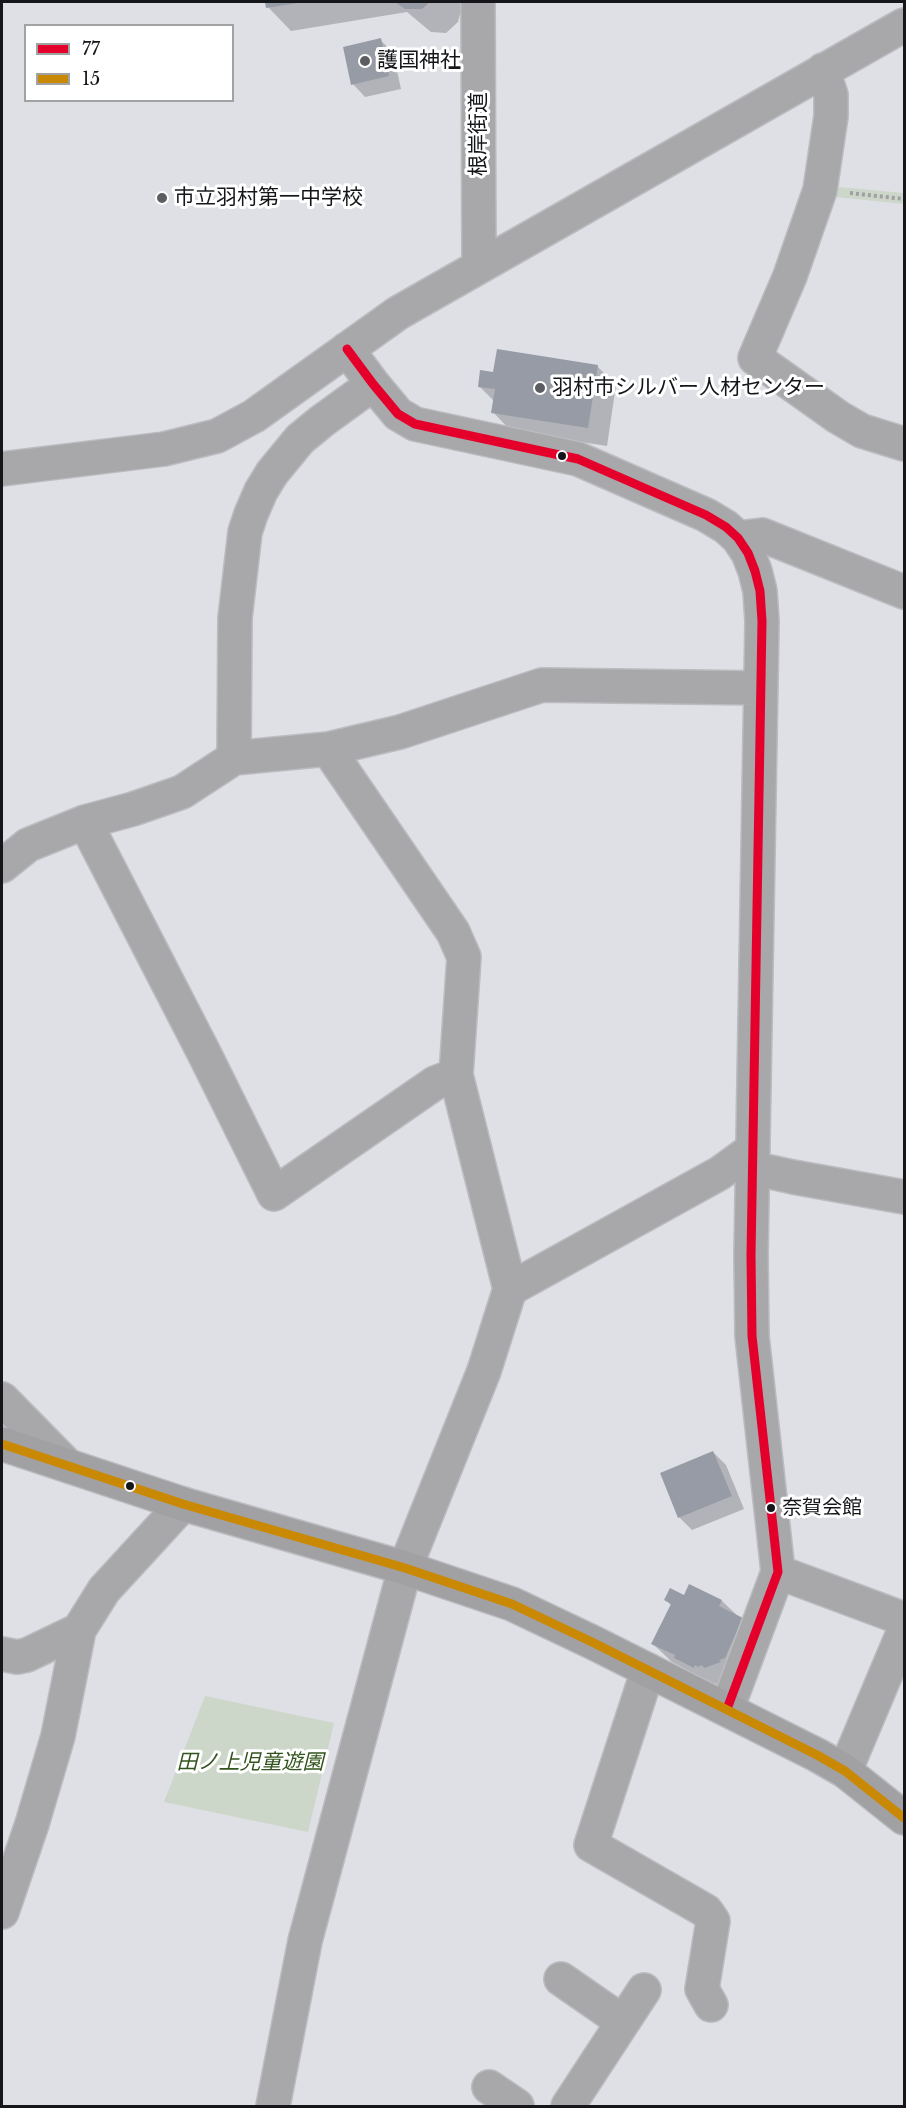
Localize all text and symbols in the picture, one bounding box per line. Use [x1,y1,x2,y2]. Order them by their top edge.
legend [24,24,234,102]
text: 77 [82,38,100,60]
place label: 護国神社 [377,48,461,74]
marker: 護国神社 [358,54,372,68]
text: 15 [82,68,100,90]
street label: 根岸街道 [466,92,492,176]
place label: 市立羽村第一中学校 [174,185,363,211]
marker: 市立羽村第一中学校 [155,191,169,205]
place label: 羽村市シルバー人材センター [552,375,825,401]
marker: 羽村市シルバー人材センター [533,381,547,395]
unlabelled marker [556,450,568,462]
unlabelled marker [124,1480,136,1492]
place label: 奈賀会館 [782,1496,862,1520]
marker: 奈賀会館 [765,1502,777,1514]
park label: 田ノ上児童遊園 [177,1750,323,1776]

